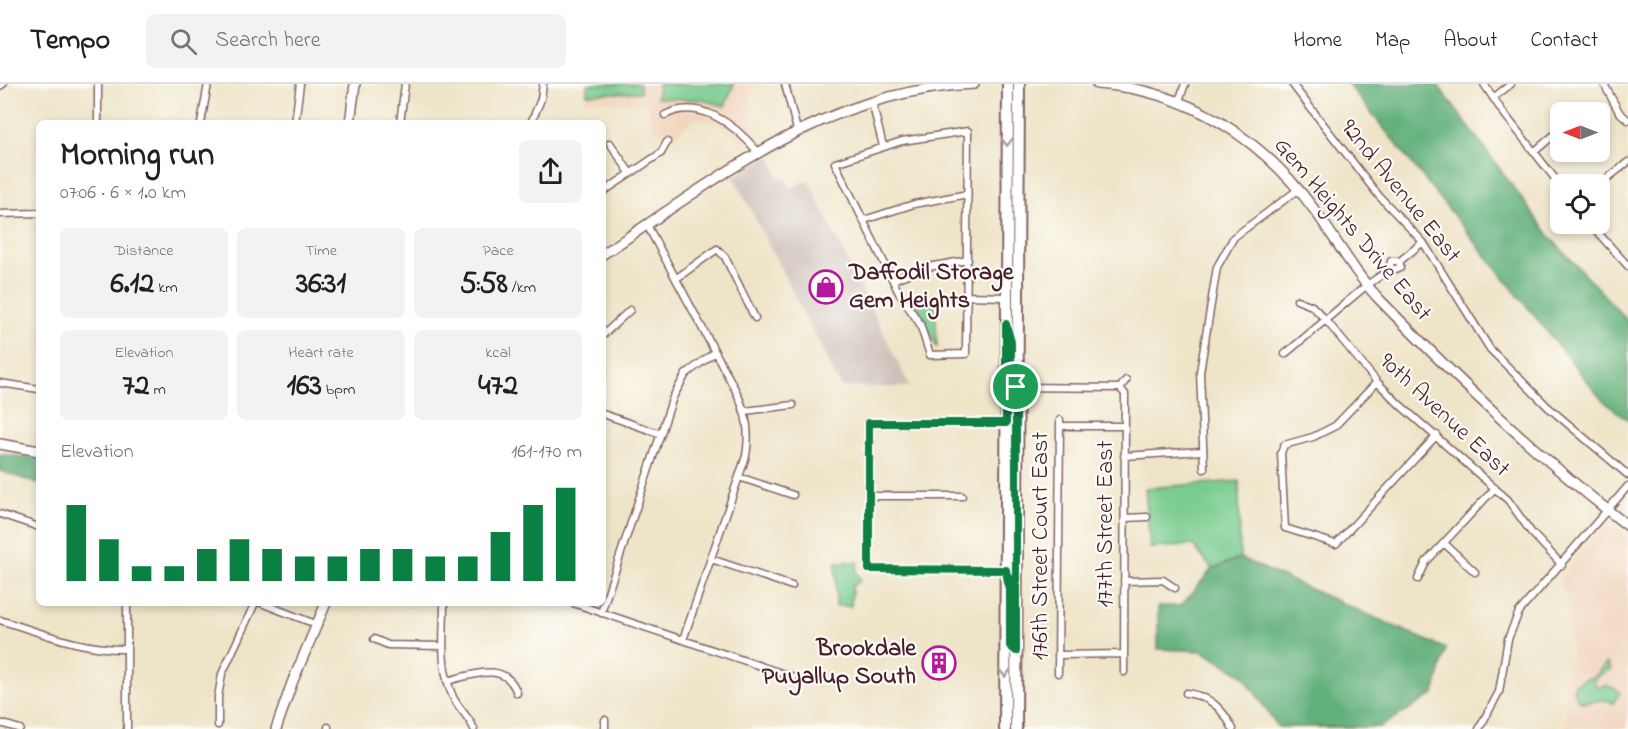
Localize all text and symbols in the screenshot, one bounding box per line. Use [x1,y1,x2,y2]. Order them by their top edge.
search box [146,14,566,68]
text: Tempo [30,21,110,62]
icon: search [167,25,200,58]
text: Search here [215,25,321,57]
text: Home [1293,26,1342,56]
text: Map [1375,26,1410,56]
text: About [1443,26,1497,56]
text: Contact [1530,26,1598,56]
north arrow [1550,102,1610,162]
map controls [1550,102,1610,234]
street label: 92nd Avenue East [1331,113,1469,271]
street label: Gem Heights Drive East [1264,130,1440,330]
text: Morning run [60,132,214,180]
one-way arrow [1001,138,1013,147]
button: share [519,140,582,203]
button: locate [1550,174,1610,234]
text: 07:06 · 6 × 1.0 km [60,179,186,208]
text: Distance [115,239,173,263]
text: Time [305,239,337,263]
text: Pace [482,239,514,263]
place label: Daffodil Storage Gem Heights [848,256,1015,320]
text: 6.12 [110,263,154,307]
text: 36:31 [296,263,346,307]
text: 5:58 [460,263,508,307]
shop icon: Daffodil Storage Gem Heights [808,269,844,305]
text: km [154,276,178,300]
text: /km [508,276,536,300]
text: Elevation [115,341,173,365]
text: Heart rate [288,341,354,365]
text: kcal [485,341,511,365]
street label: 90th Avenue East [1370,346,1518,486]
pin [990,361,1041,412]
text: 72 [122,365,149,409]
text: 163 [287,365,322,409]
text: 472 [478,365,518,409]
icon: arrive [999,370,1032,403]
text: m [149,378,166,402]
text: bpm [322,378,355,402]
street label: 176th Street Court East [1024,432,1059,660]
text: Elevation [60,438,134,467]
text: 161–170 m [511,438,582,467]
street label: 177th Street East [1089,440,1124,608]
place label: Brookdale Puyallup South [762,632,917,696]
building icon: Brookdale Puyallup South [921,645,957,681]
one-way arrow [999,669,1011,678]

